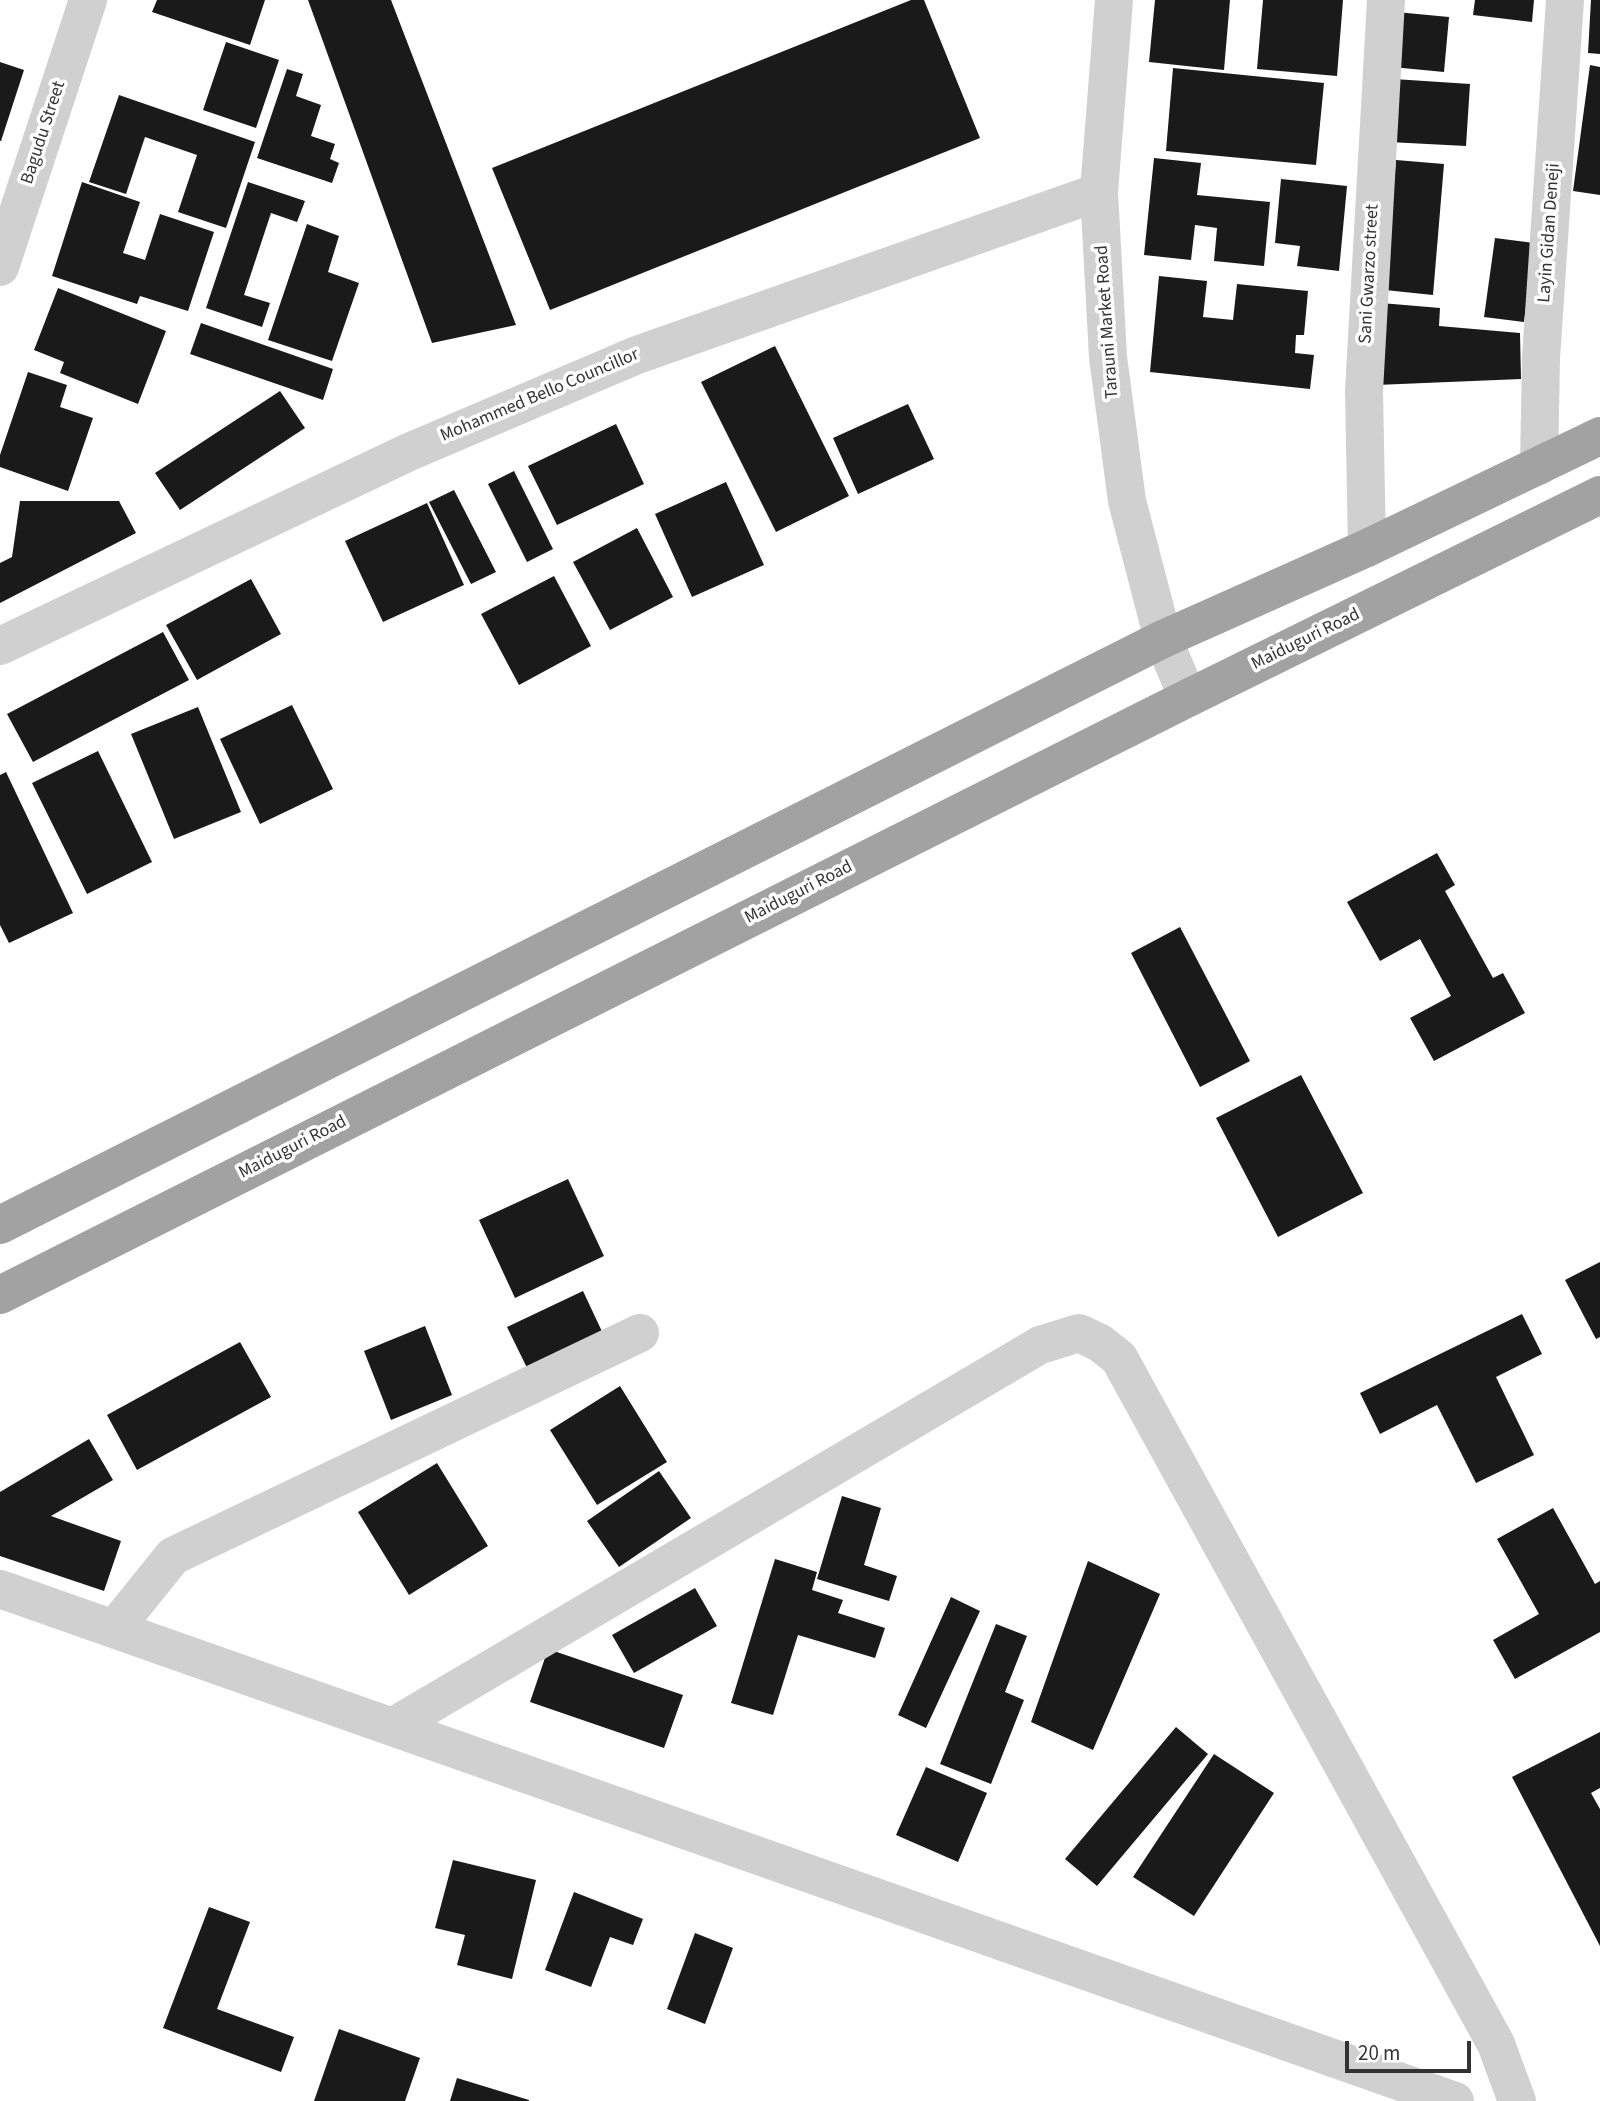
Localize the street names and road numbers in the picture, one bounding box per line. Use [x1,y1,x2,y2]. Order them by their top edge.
street label: Bagudu Street [17,79,71,187]
street label: Layin Gidan Deneji [1534,163,1566,303]
street label: Sani Gwarzo street [1356,204,1384,344]
street label: Tarauni Market Road [1092,244,1124,400]
street label: Mohammed Bello Councillor [437,344,643,448]
street label: Maiduguri Road [1248,604,1364,676]
street label: Maiduguri Road [741,857,857,929]
street label: Maiduguri Road [235,1112,351,1184]

